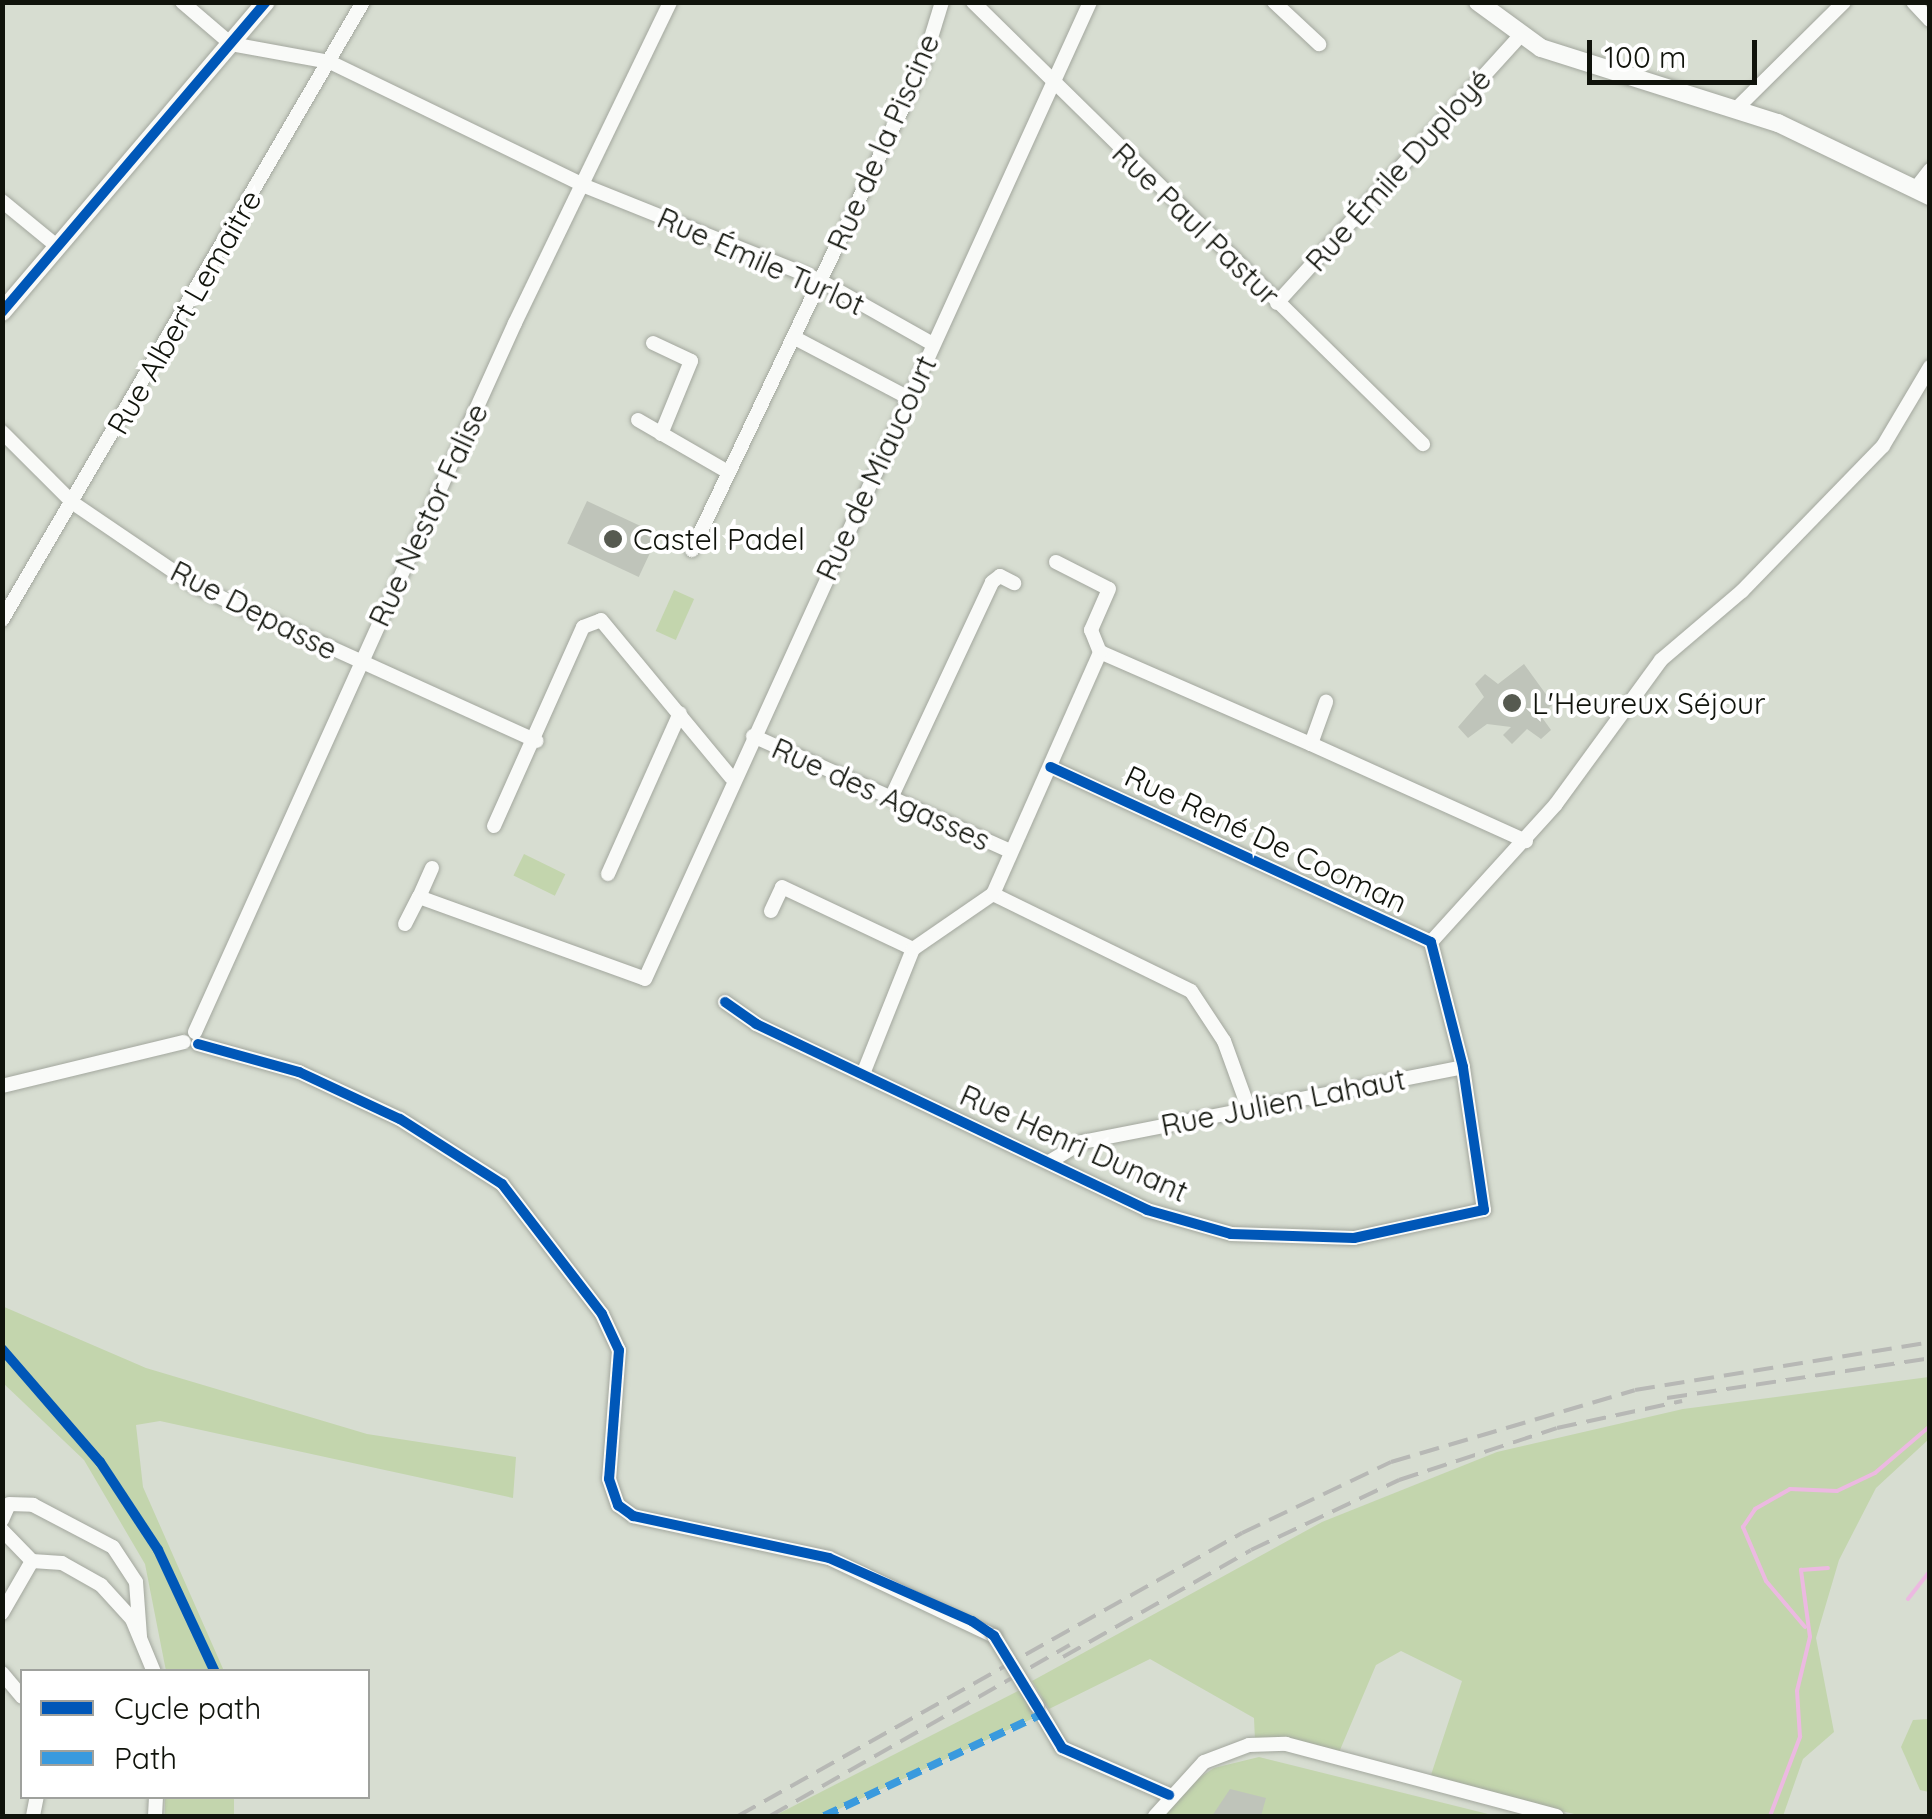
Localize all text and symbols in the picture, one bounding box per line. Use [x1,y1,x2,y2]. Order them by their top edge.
scale bar [1592,20,1762,82]
street label: Rue de la Piscine [819,28,947,256]
text: 100 m [1604,38,1686,76]
street label: Rue Émile Duployé [1298,61,1498,279]
street label: Rue Paul Pastur [1105,135,1287,313]
street label: Rue Albert Lemaitre [99,183,269,441]
street label: Rue Émile Turlot [652,199,870,323]
street label: Rue de Miaucourt [808,350,944,586]
street label: Rue Nestor Falise [361,398,495,632]
place label: Castel Padel [633,521,805,557]
marker: Castel Padel [602,528,624,550]
street label: Rue Depasse [165,553,343,667]
place label: L'Heureux Séjour [1532,685,1766,721]
marker: L'Heureux Séjour [1501,692,1523,714]
street label: Rue des Agasses [766,730,996,858]
street label: Rue René De Cooman [1119,758,1413,920]
street label: Rue Julien Lahaut [1158,1061,1408,1143]
street label: Rue Henri Dunant [954,1077,1194,1209]
legend [20,1669,370,1799]
text: Cycle path [114,1689,261,1727]
text: Path [114,1739,177,1777]

